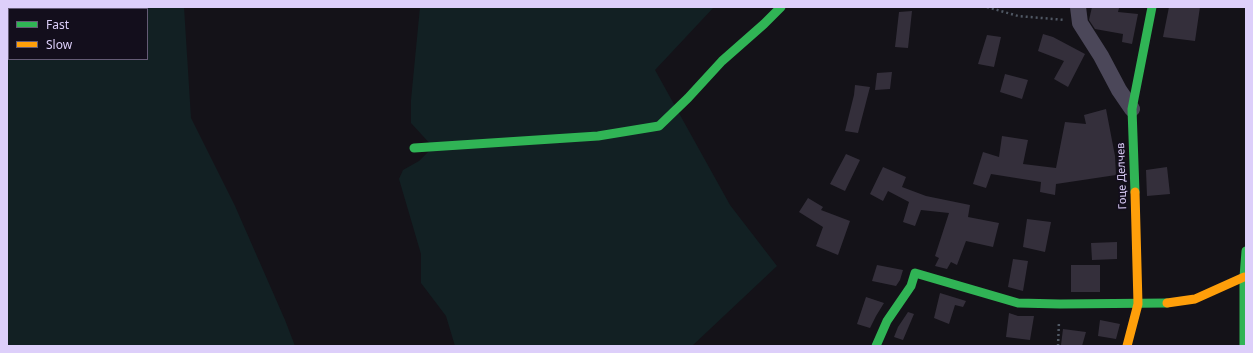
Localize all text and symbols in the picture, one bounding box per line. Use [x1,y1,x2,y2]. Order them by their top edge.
legend [8,8,148,60]
text: Fast [46,16,69,33]
text: Slow [46,36,72,53]
street label: Гоце Делчев [1114,142,1130,210]

